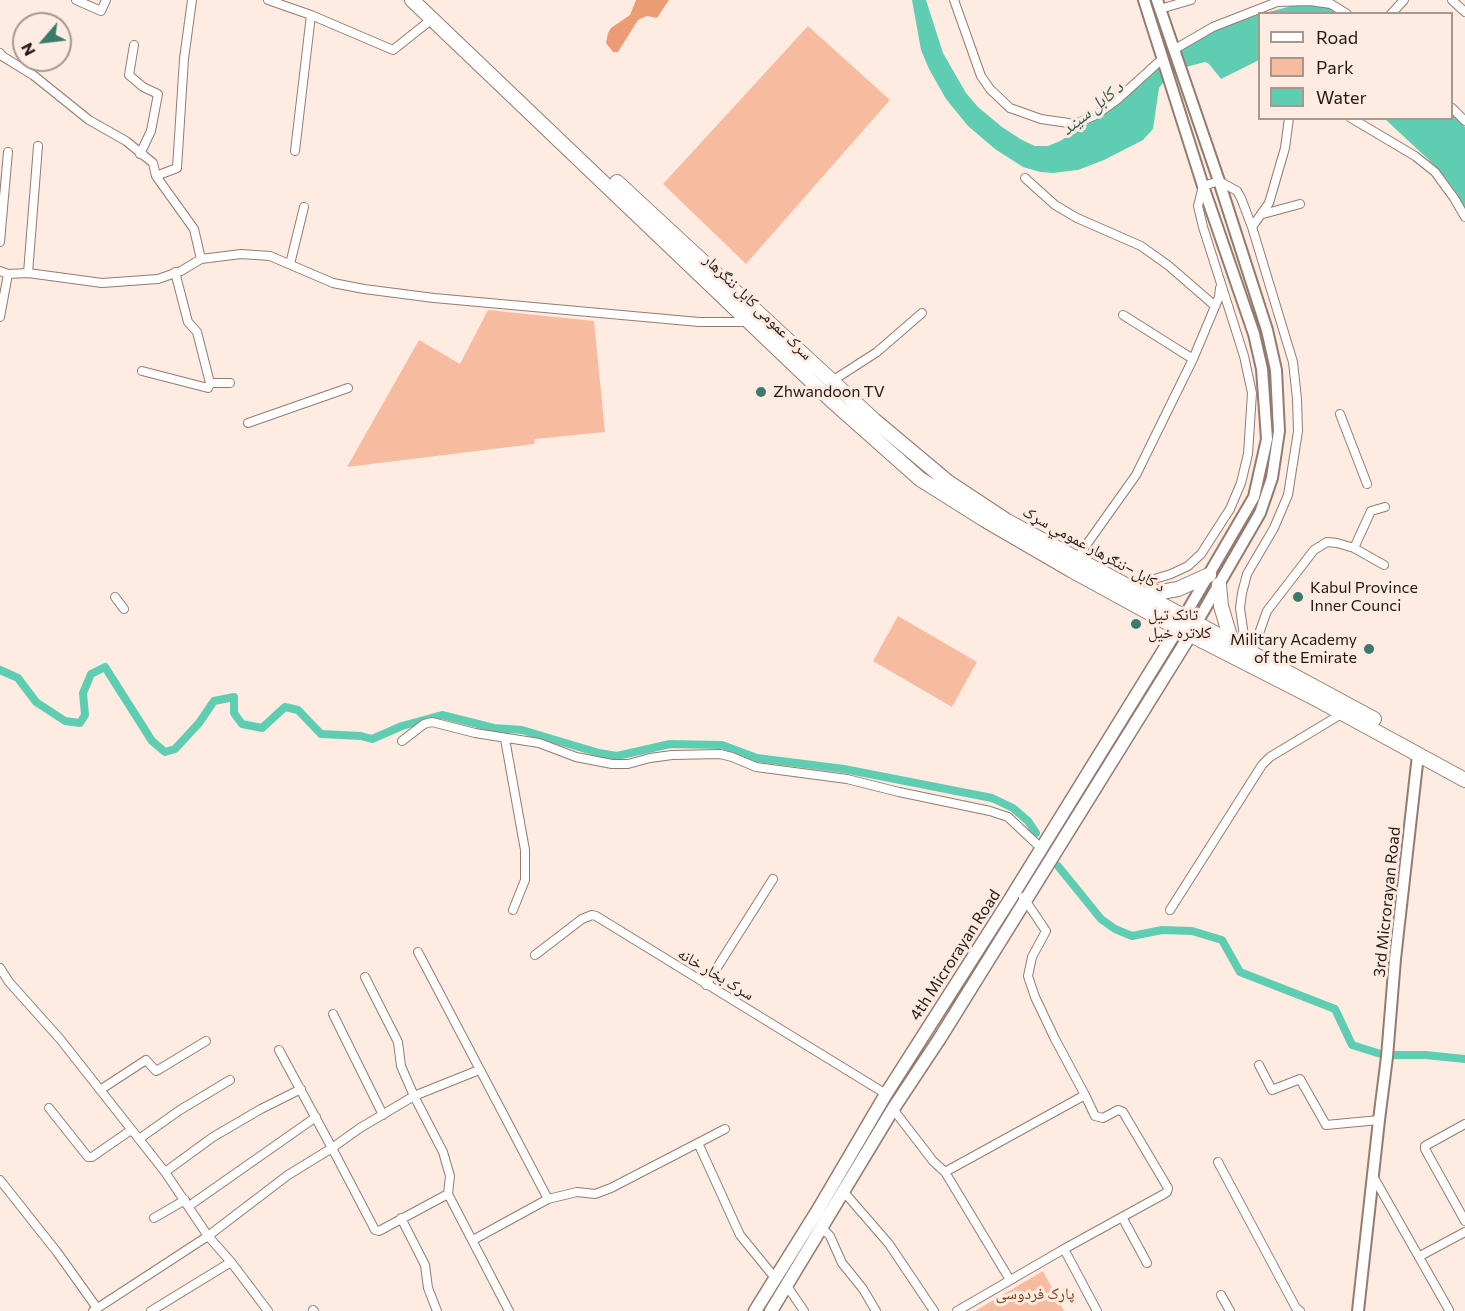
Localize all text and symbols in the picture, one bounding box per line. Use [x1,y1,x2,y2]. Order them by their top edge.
north arrow [12,12,72,72]
legend [1258,12,1453,120]
text: Road [1316,26,1358,48]
text: N [16,40,39,60]
text: Park [1316,56,1354,78]
water label: د کابل سيند [1056,76,1128,140]
text: Water [1316,86,1367,108]
street label: سرک عمومی کابل ننگرهار [700,250,816,364]
place label: Zhwandoon TV [773,382,885,402]
marker: Zhwandoon TV [754,385,768,399]
street label: د کابل–ننګرهار عمومي سړک [1019,502,1169,596]
place label: Kabul Province Inner Counci [1310,578,1418,616]
marker: Kabul Province Inner Counci [1291,590,1305,604]
place label: تانک تیل کلاتره خیل [1148,605,1211,643]
marker: تانک تیل کلاتره خیل [1129,617,1143,631]
place label: Military Academy of the Emirate [1230,630,1357,668]
marker: Military Academy of the Emirate [1362,642,1376,656]
street label: 3rd Microrayan Road [1370,826,1404,978]
street label: 4th Microrayan Road [906,886,1004,1024]
street label: سرک بخار خانه [674,944,758,1004]
park label: پارک فردوسی [995,1284,1075,1304]

